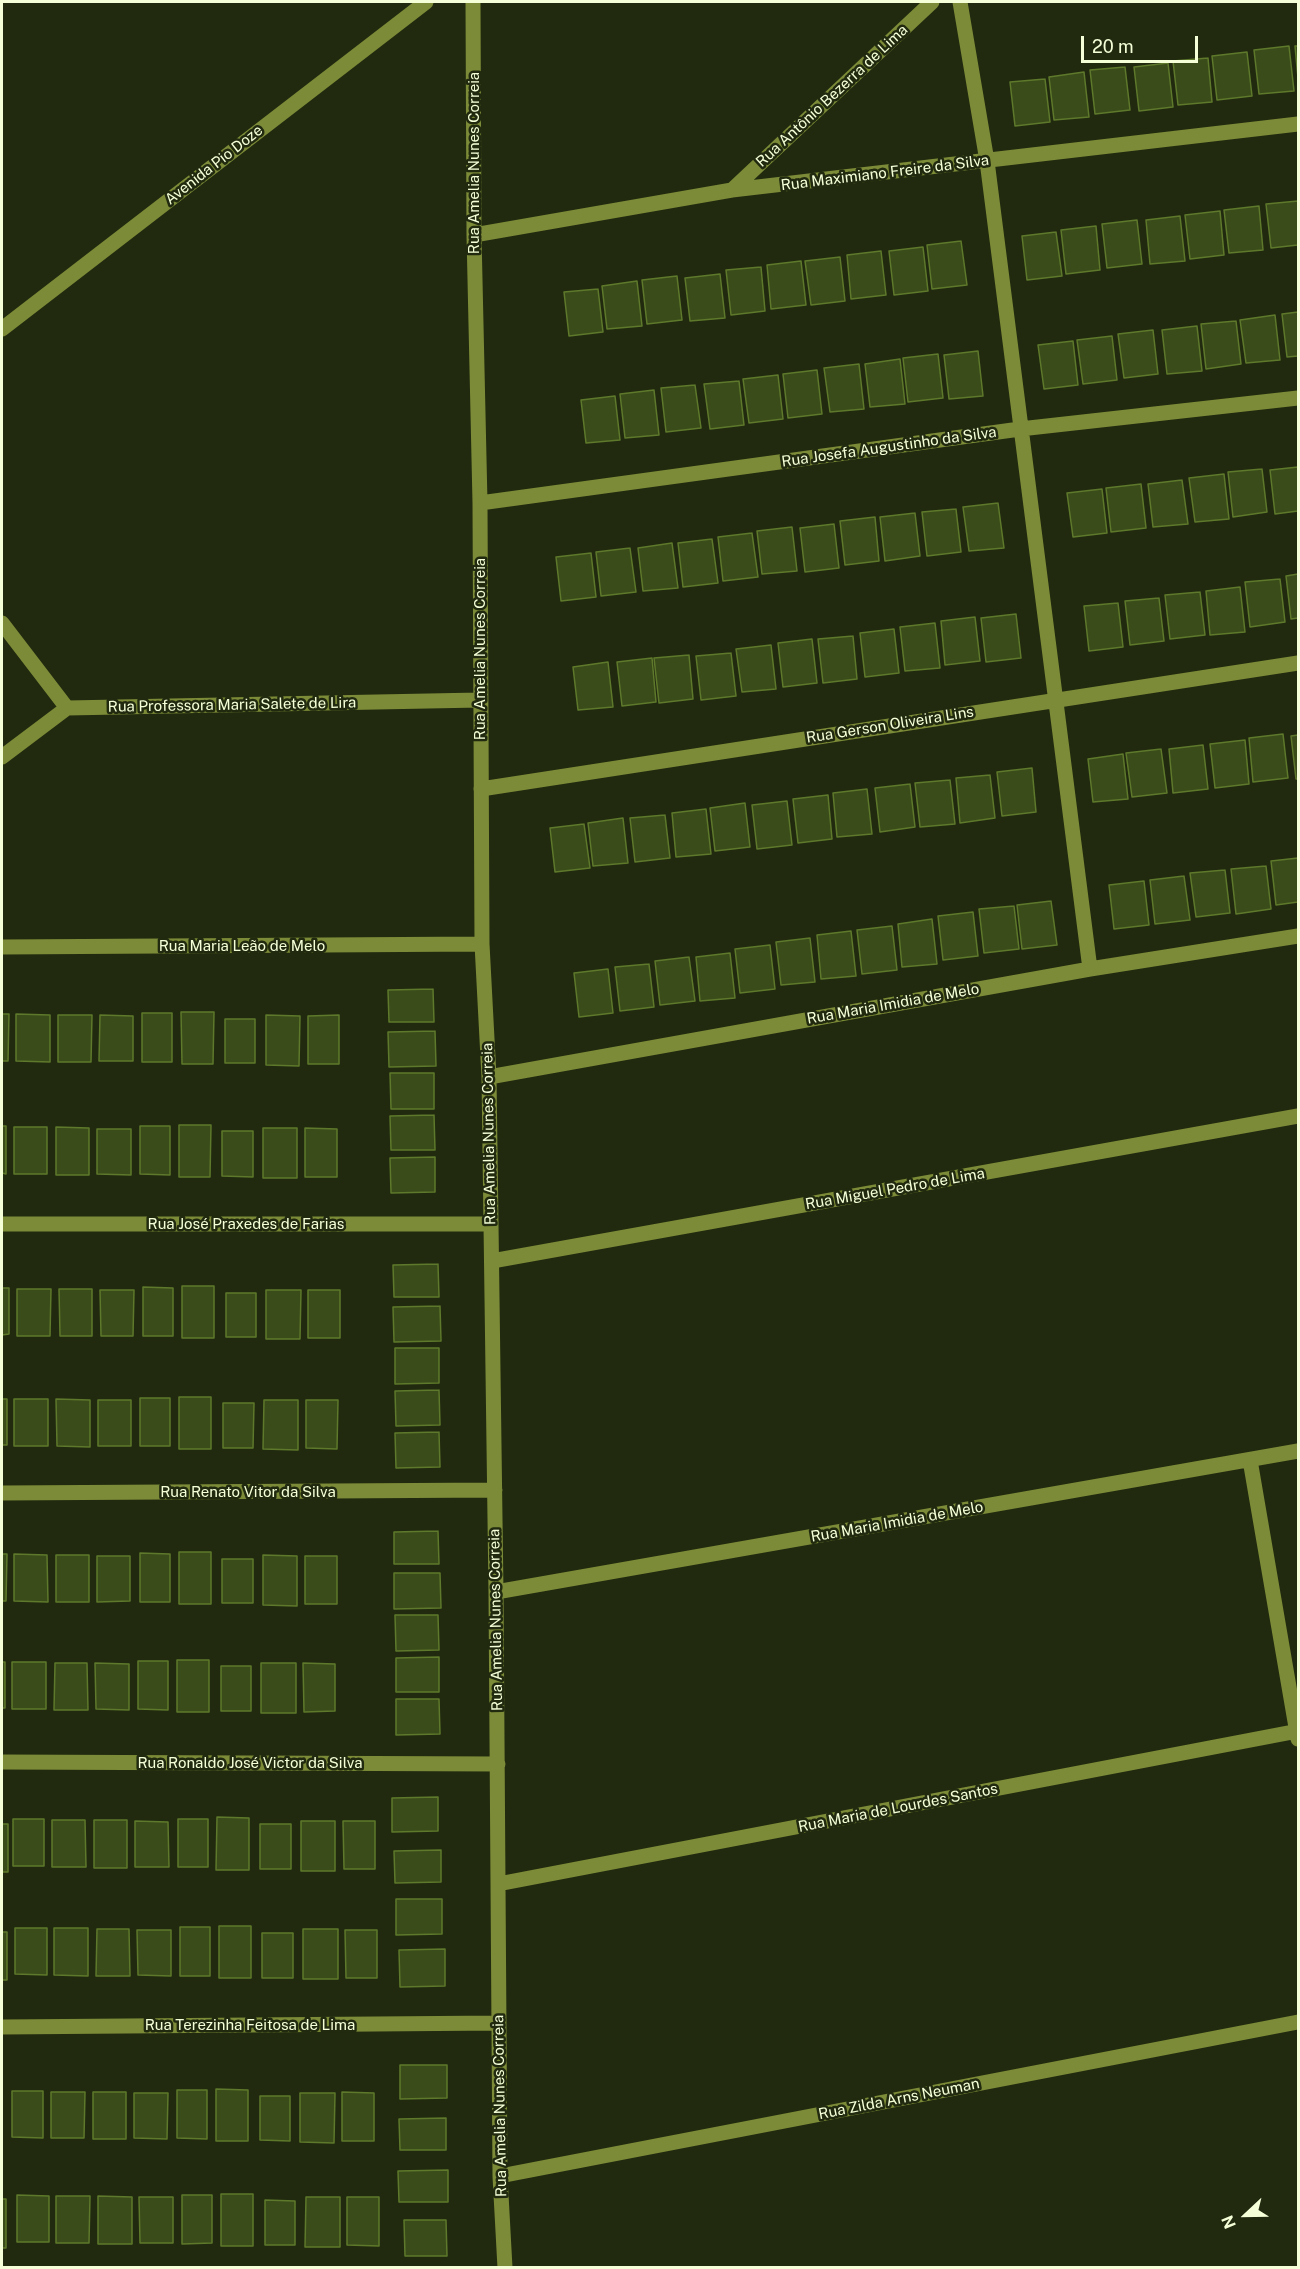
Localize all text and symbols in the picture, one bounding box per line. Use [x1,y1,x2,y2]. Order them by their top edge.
street label: Rua Antônio Bezerra de Lima [753,21,911,171]
scale bar [1084,24,1201,62]
text: 20 m [1092,36,1134,57]
street label: Rua Amelia Nunes Correia [465,72,483,254]
street label: Avenida Pio Doze [162,121,266,209]
street label: Rua Maximiano Freire da Silva [780,151,990,195]
street label: Rua Josefa Augustinho da Silva [780,423,998,471]
street label: Rua Amelia Nunes Correia [471,558,489,740]
street label: Rua Professora Maria Salete de Lira [108,694,356,716]
street label: Rua Gerson Oliveira Lins [805,703,975,747]
street label: Rua Maria Leão de Melo [159,937,325,955]
street label: Rua Maria Imidia de Melo [805,980,981,1028]
street label: Rua Amelia Nunes Correia [478,1043,500,1225]
street label: Rua Miguel Pedro de Lima [804,1164,986,1214]
street label: Rua José Praxedes de Farias [148,1215,344,1233]
street label: Rua Renato Vitor da Silva [160,1483,336,1501]
street label: Rua Maria Imidia de Melo [809,1498,985,1546]
street label: Rua Amelia Nunes Correia [485,1529,507,1711]
street label: Rua Ronaldo José Victor da Silva [137,1754,363,1772]
street label: Rua Maria de Lourdes Santos [797,1780,999,1836]
street label: Rua Amelia Nunes Correia [489,2015,511,2197]
street label: Rua Terezinha Feitosa de Lima [145,2016,355,2034]
street label: Rua Zilda Arns Neuman [817,2075,981,2123]
north arrow [1216,2185,1276,2245]
text: N [1218,2213,1240,2231]

